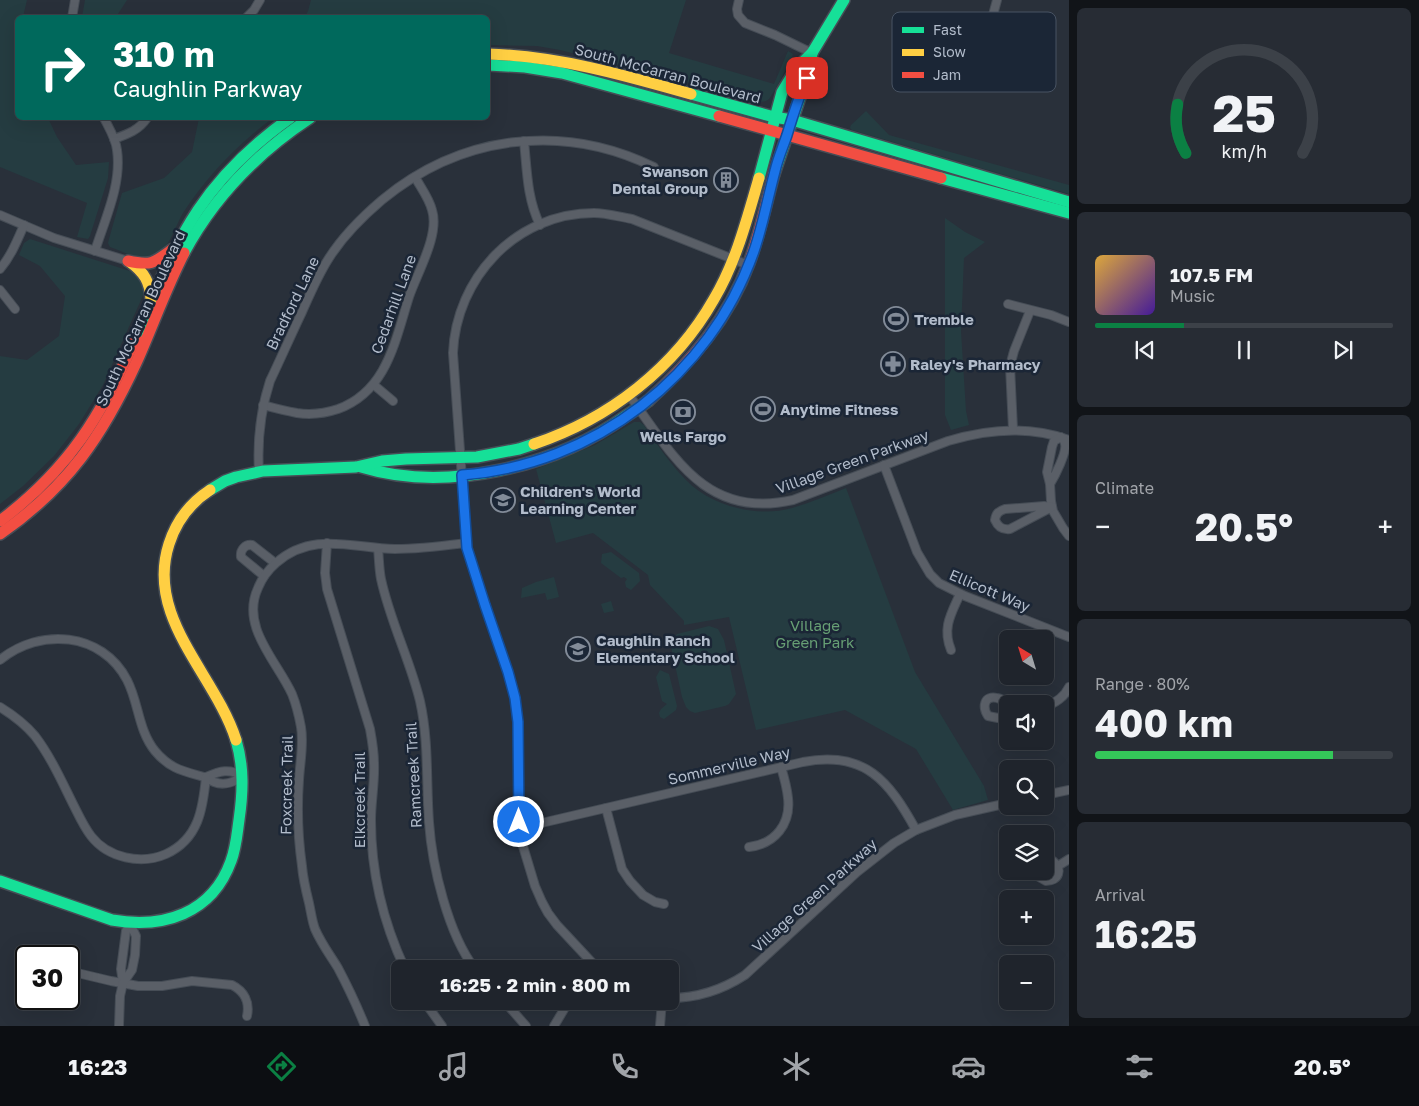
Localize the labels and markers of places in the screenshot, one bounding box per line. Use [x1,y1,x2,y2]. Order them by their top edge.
pin [786,57,828,99]
place label: Swanson Dental Group [612,162,708,197]
building icon: Swanson Dental Group [713,167,739,193]
sports icon: Tremble [883,306,909,332]
place label: Tremble [914,310,974,328]
pharmacy icon: Raley's Pharmacy [880,351,906,377]
place label: Raley's Pharmacy [910,355,1041,373]
sports icon: Anytime Fitness [750,396,776,422]
bank icon: Wells Fargo [670,399,696,425]
place label: Anytime Fitness [780,400,898,418]
place label: Wells Fargo [640,427,726,445]
place label: Children's World Learning Center [520,482,640,517]
school or university icon: Children's World Learning Center [490,487,516,513]
place label: Caughlin Ranch Elementary School [596,631,735,666]
school or university icon: Caughlin Ranch Elementary School [565,636,591,662]

